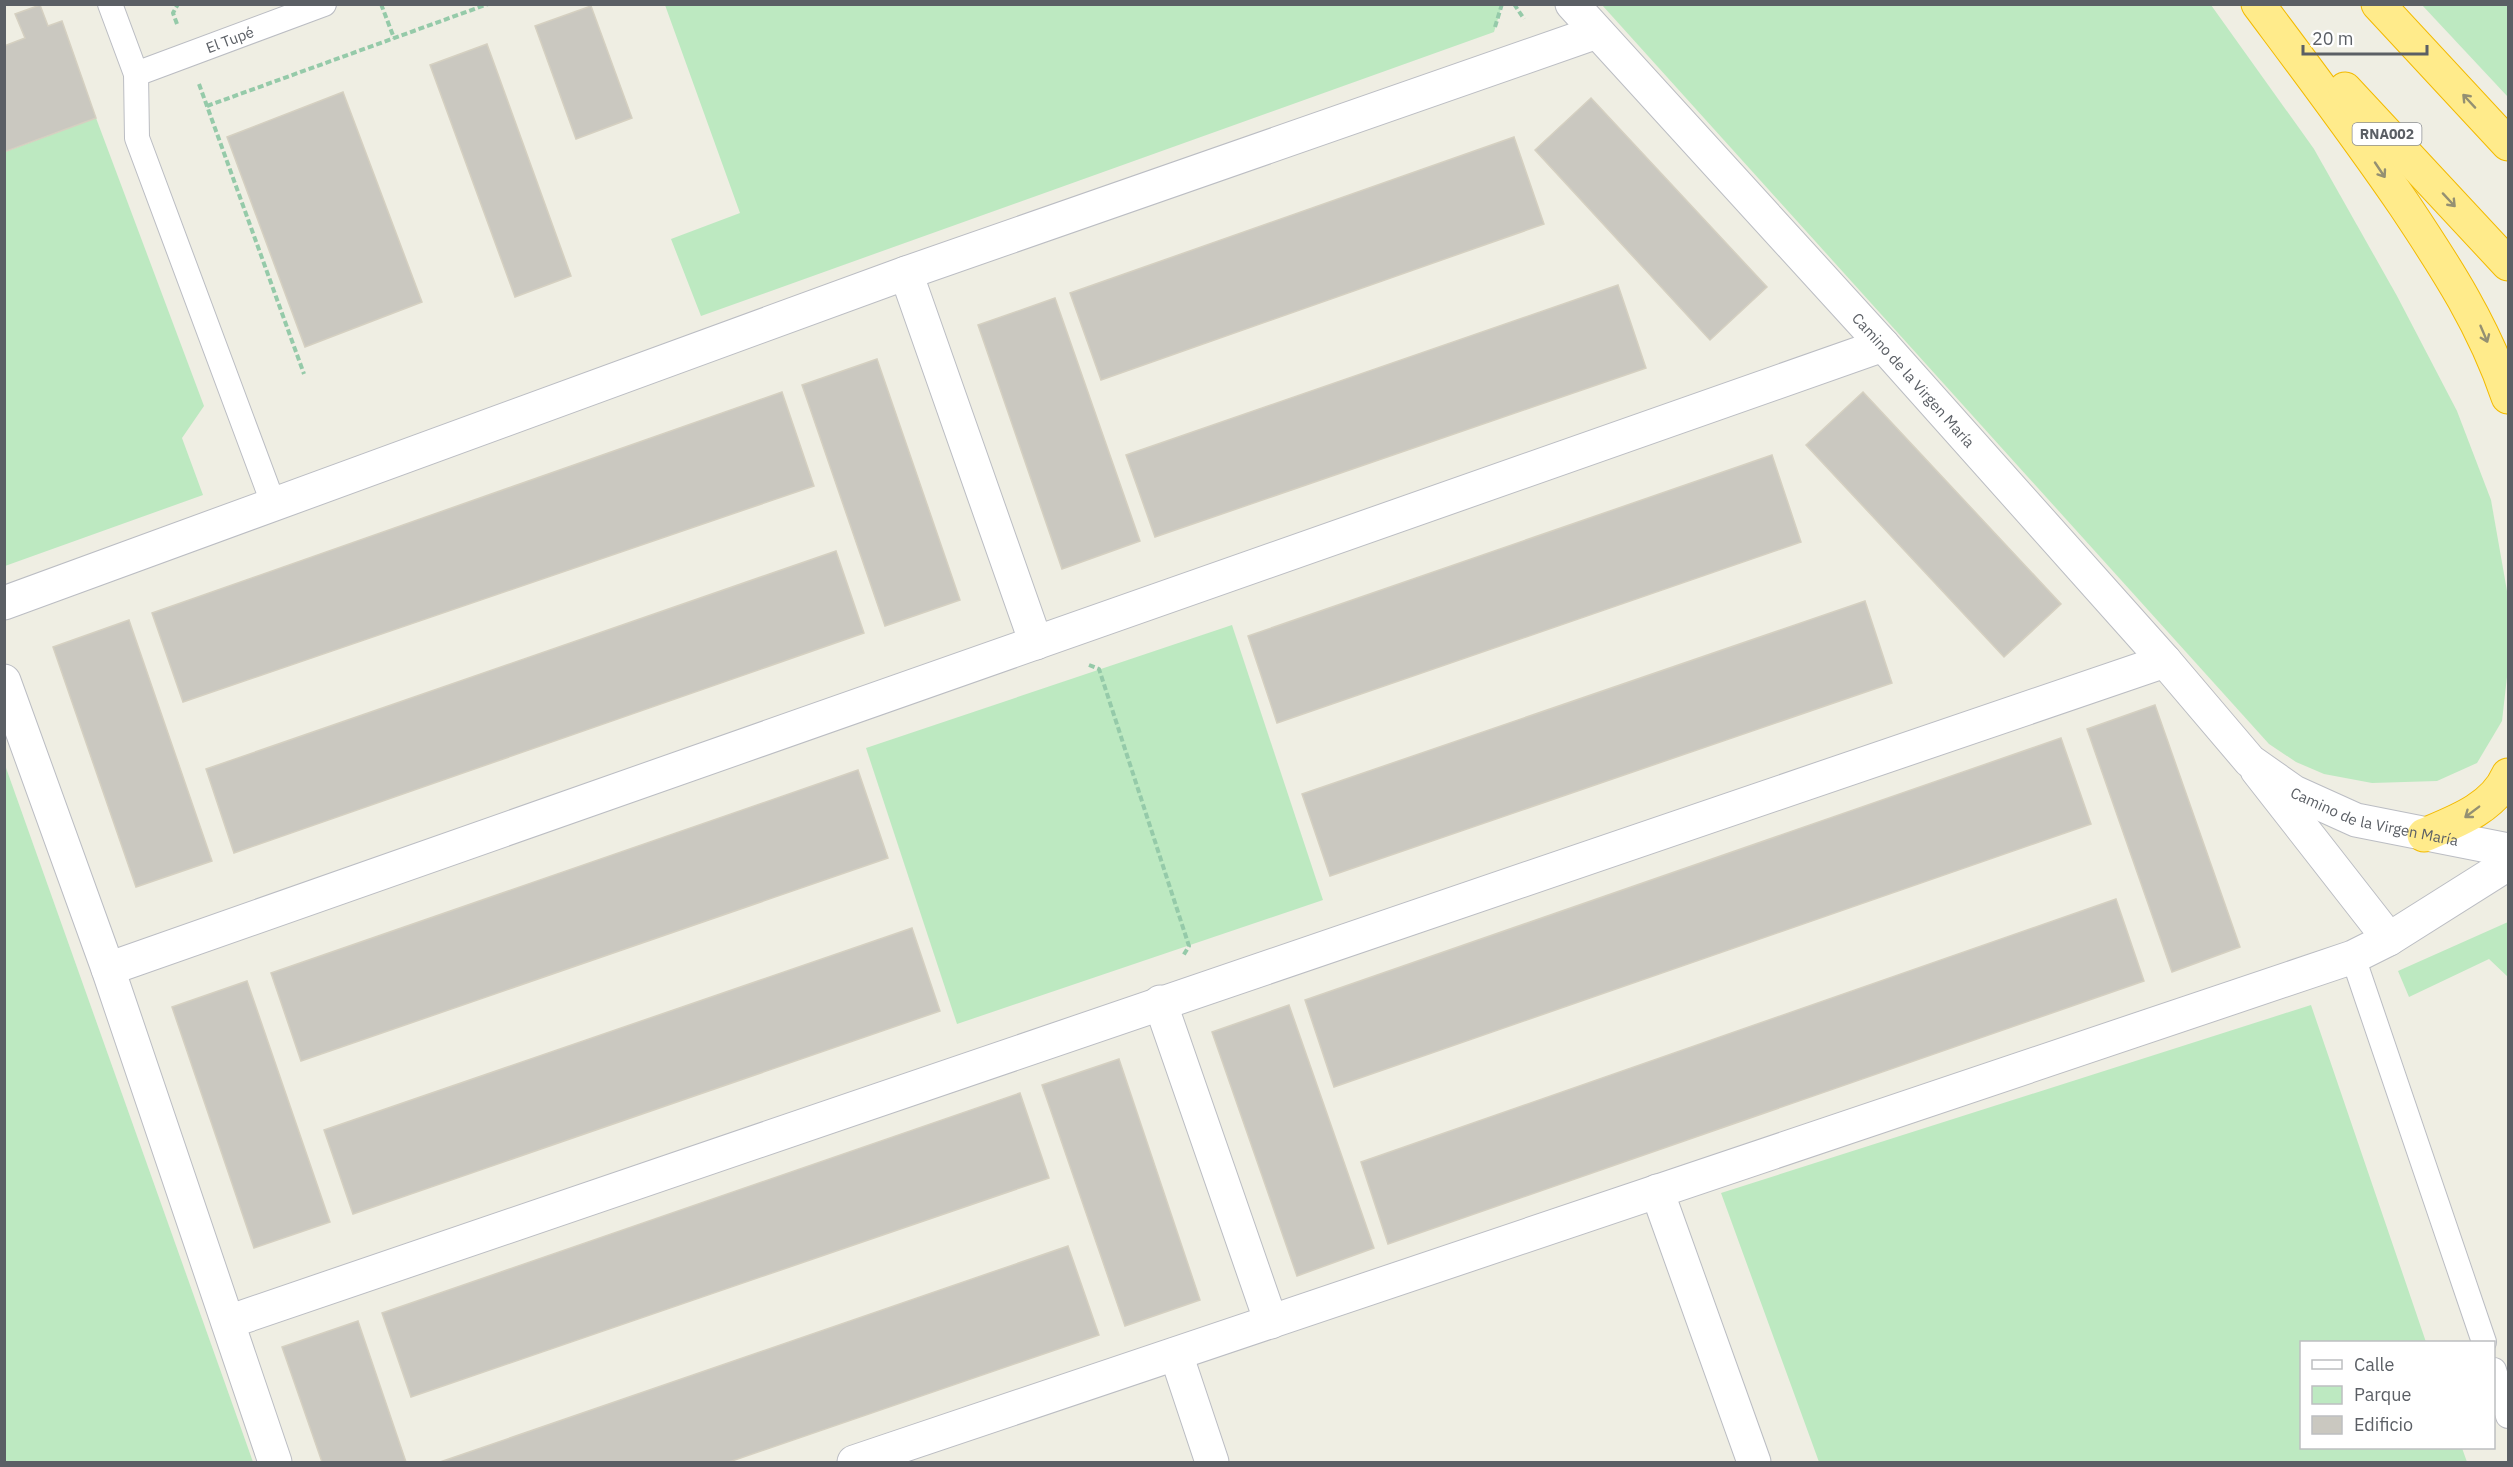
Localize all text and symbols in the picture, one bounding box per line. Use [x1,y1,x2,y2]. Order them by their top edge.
scale bar [2303,18,2428,56]
street label: El Tupé [203,22,256,57]
text: 20 m [2312,27,2354,50]
one-way arrow [2462,94,2476,109]
road number: RNA002 [2352,123,2422,145]
one-way arrow [2374,161,2386,177]
one-way arrow [2442,193,2457,208]
street label: Camino de la Virgen María [1848,308,1979,451]
one-way arrow [2479,325,2490,343]
street label: Camino de la Virgen María [2288,782,2460,849]
one-way arrow [2464,806,2480,819]
legend [2300,1341,2495,1449]
text: Calle [2354,1353,2394,1376]
text: Parque [2354,1383,2412,1406]
text: Edificio [2354,1413,2413,1436]

